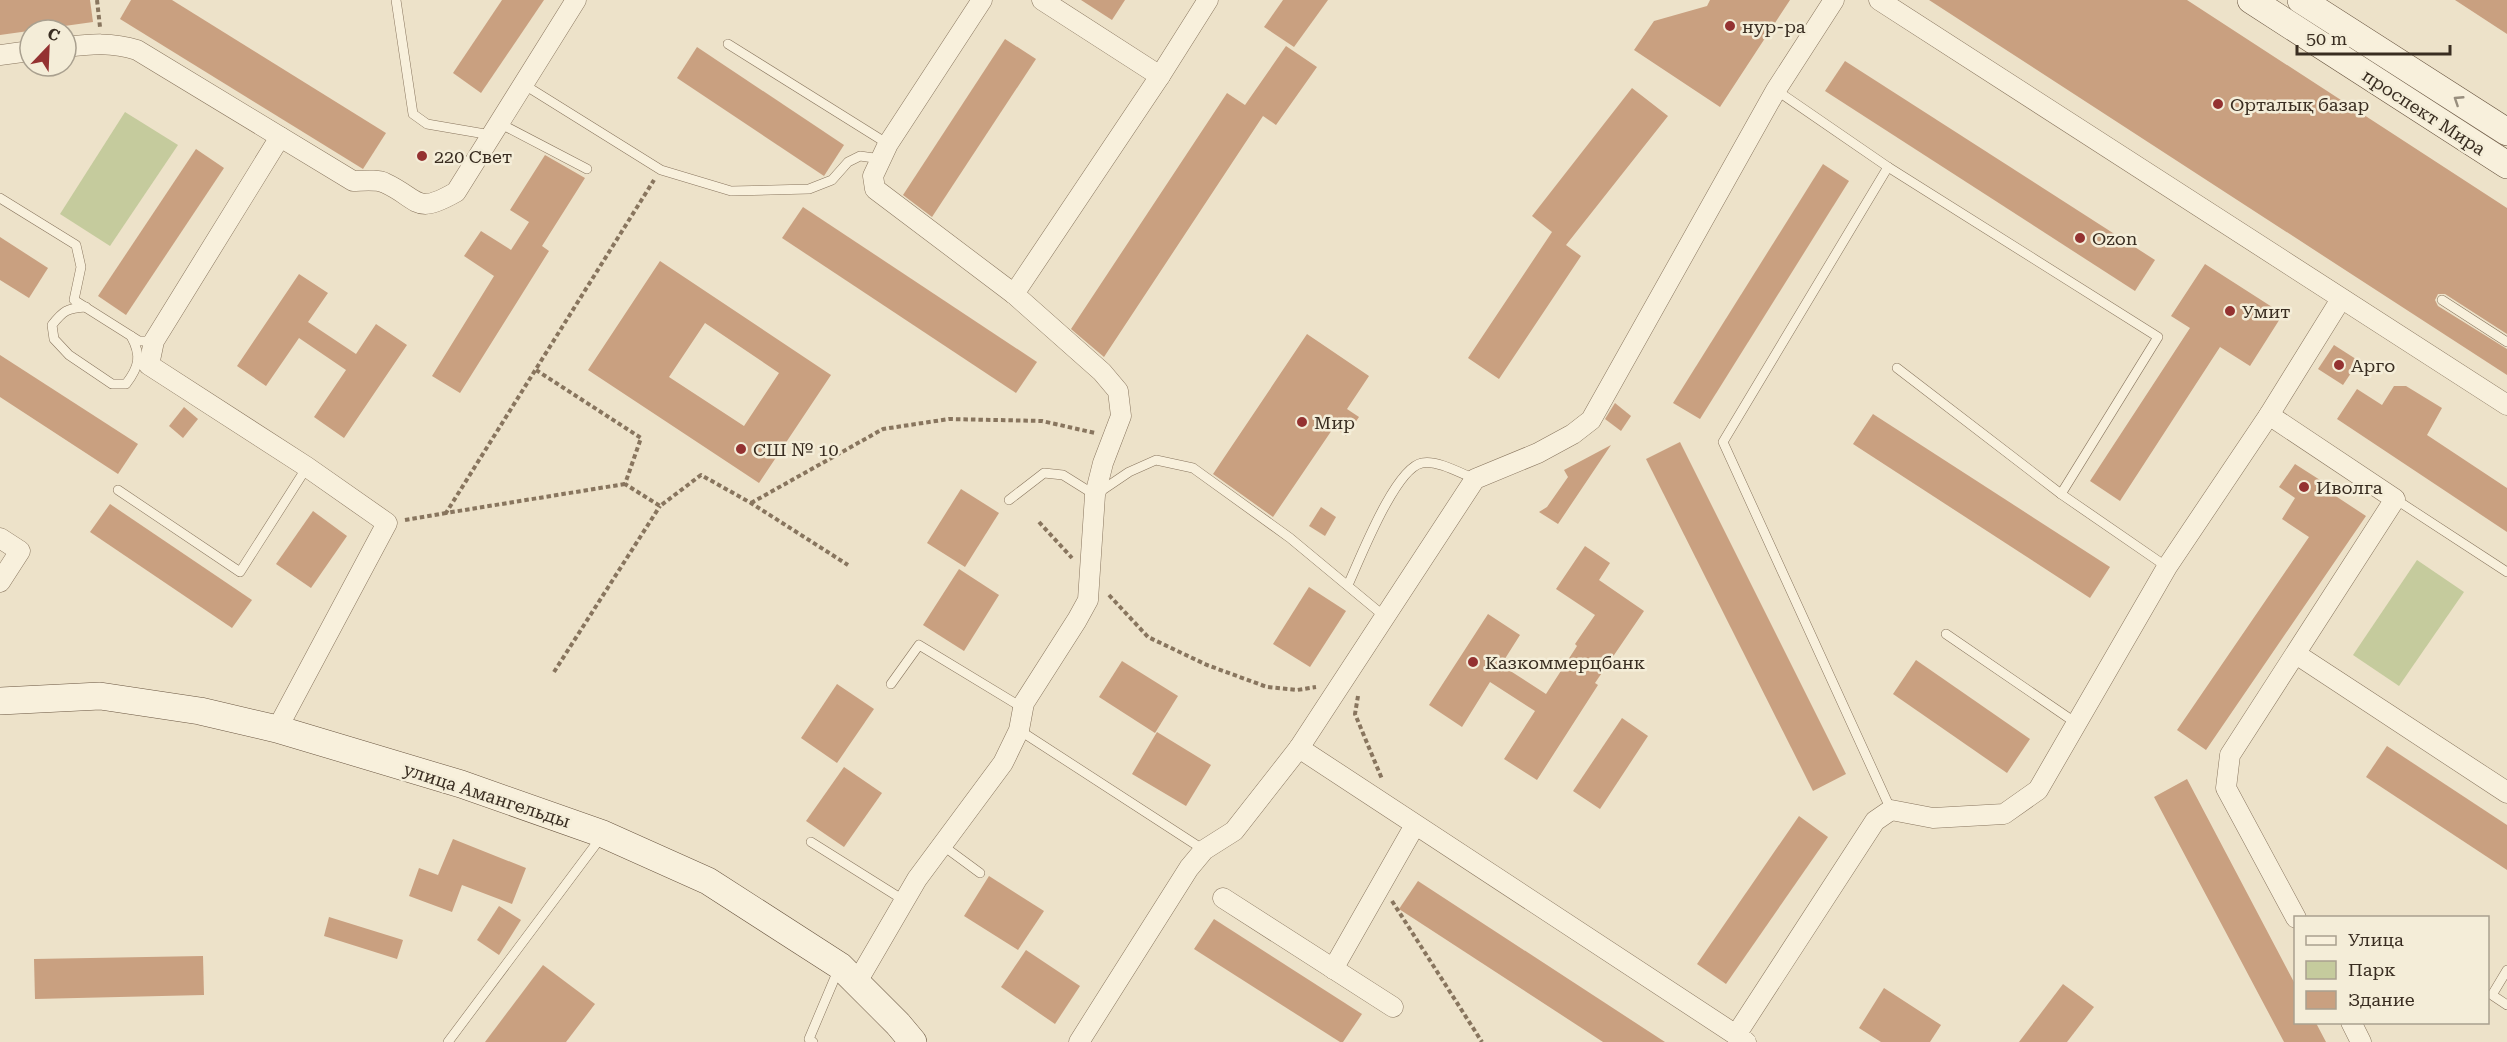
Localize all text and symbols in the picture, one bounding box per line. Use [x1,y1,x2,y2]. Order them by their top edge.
place label: нур-ра [1742,16,1806,37]
north arrow [18,18,78,78]
scale bar [2297,18,2450,56]
marker: нур-ра [1723,19,1737,33]
text: С [45,24,63,46]
text: 50 m [2306,28,2347,49]
street label: проспект Мира [2359,64,2490,160]
place label: Орталық базар [2230,94,2369,115]
one-way arrow [2454,96,2464,108]
marker: Орталық базар [2211,97,2225,111]
place label: 220 Свет [434,146,512,167]
marker: 220 Свет [415,149,429,163]
place label: Ozon [2092,228,2138,249]
marker: Ozon [2073,231,2087,245]
place label: Умит [2242,301,2290,322]
marker: Умит [2223,304,2237,318]
place label: Арго [2351,355,2395,376]
marker: Арго [2332,358,2346,372]
place label: Мир [1314,412,1355,433]
marker: Мир [1295,415,1309,429]
place label: СШ № 10 [753,439,838,460]
marker: СШ № 10 [734,442,748,456]
place label: Иволга [2316,477,2383,498]
marker: Иволга [2297,480,2311,494]
place label: Казкоммерцбанк [1485,652,1645,673]
marker: Казкоммерцбанк [1466,655,1480,669]
street label: улица Амангельды [401,758,573,832]
legend [2294,916,2489,1024]
text: Улица [2348,929,2404,950]
text: Парк [2348,959,2396,980]
text: Здание [2348,989,2415,1010]

